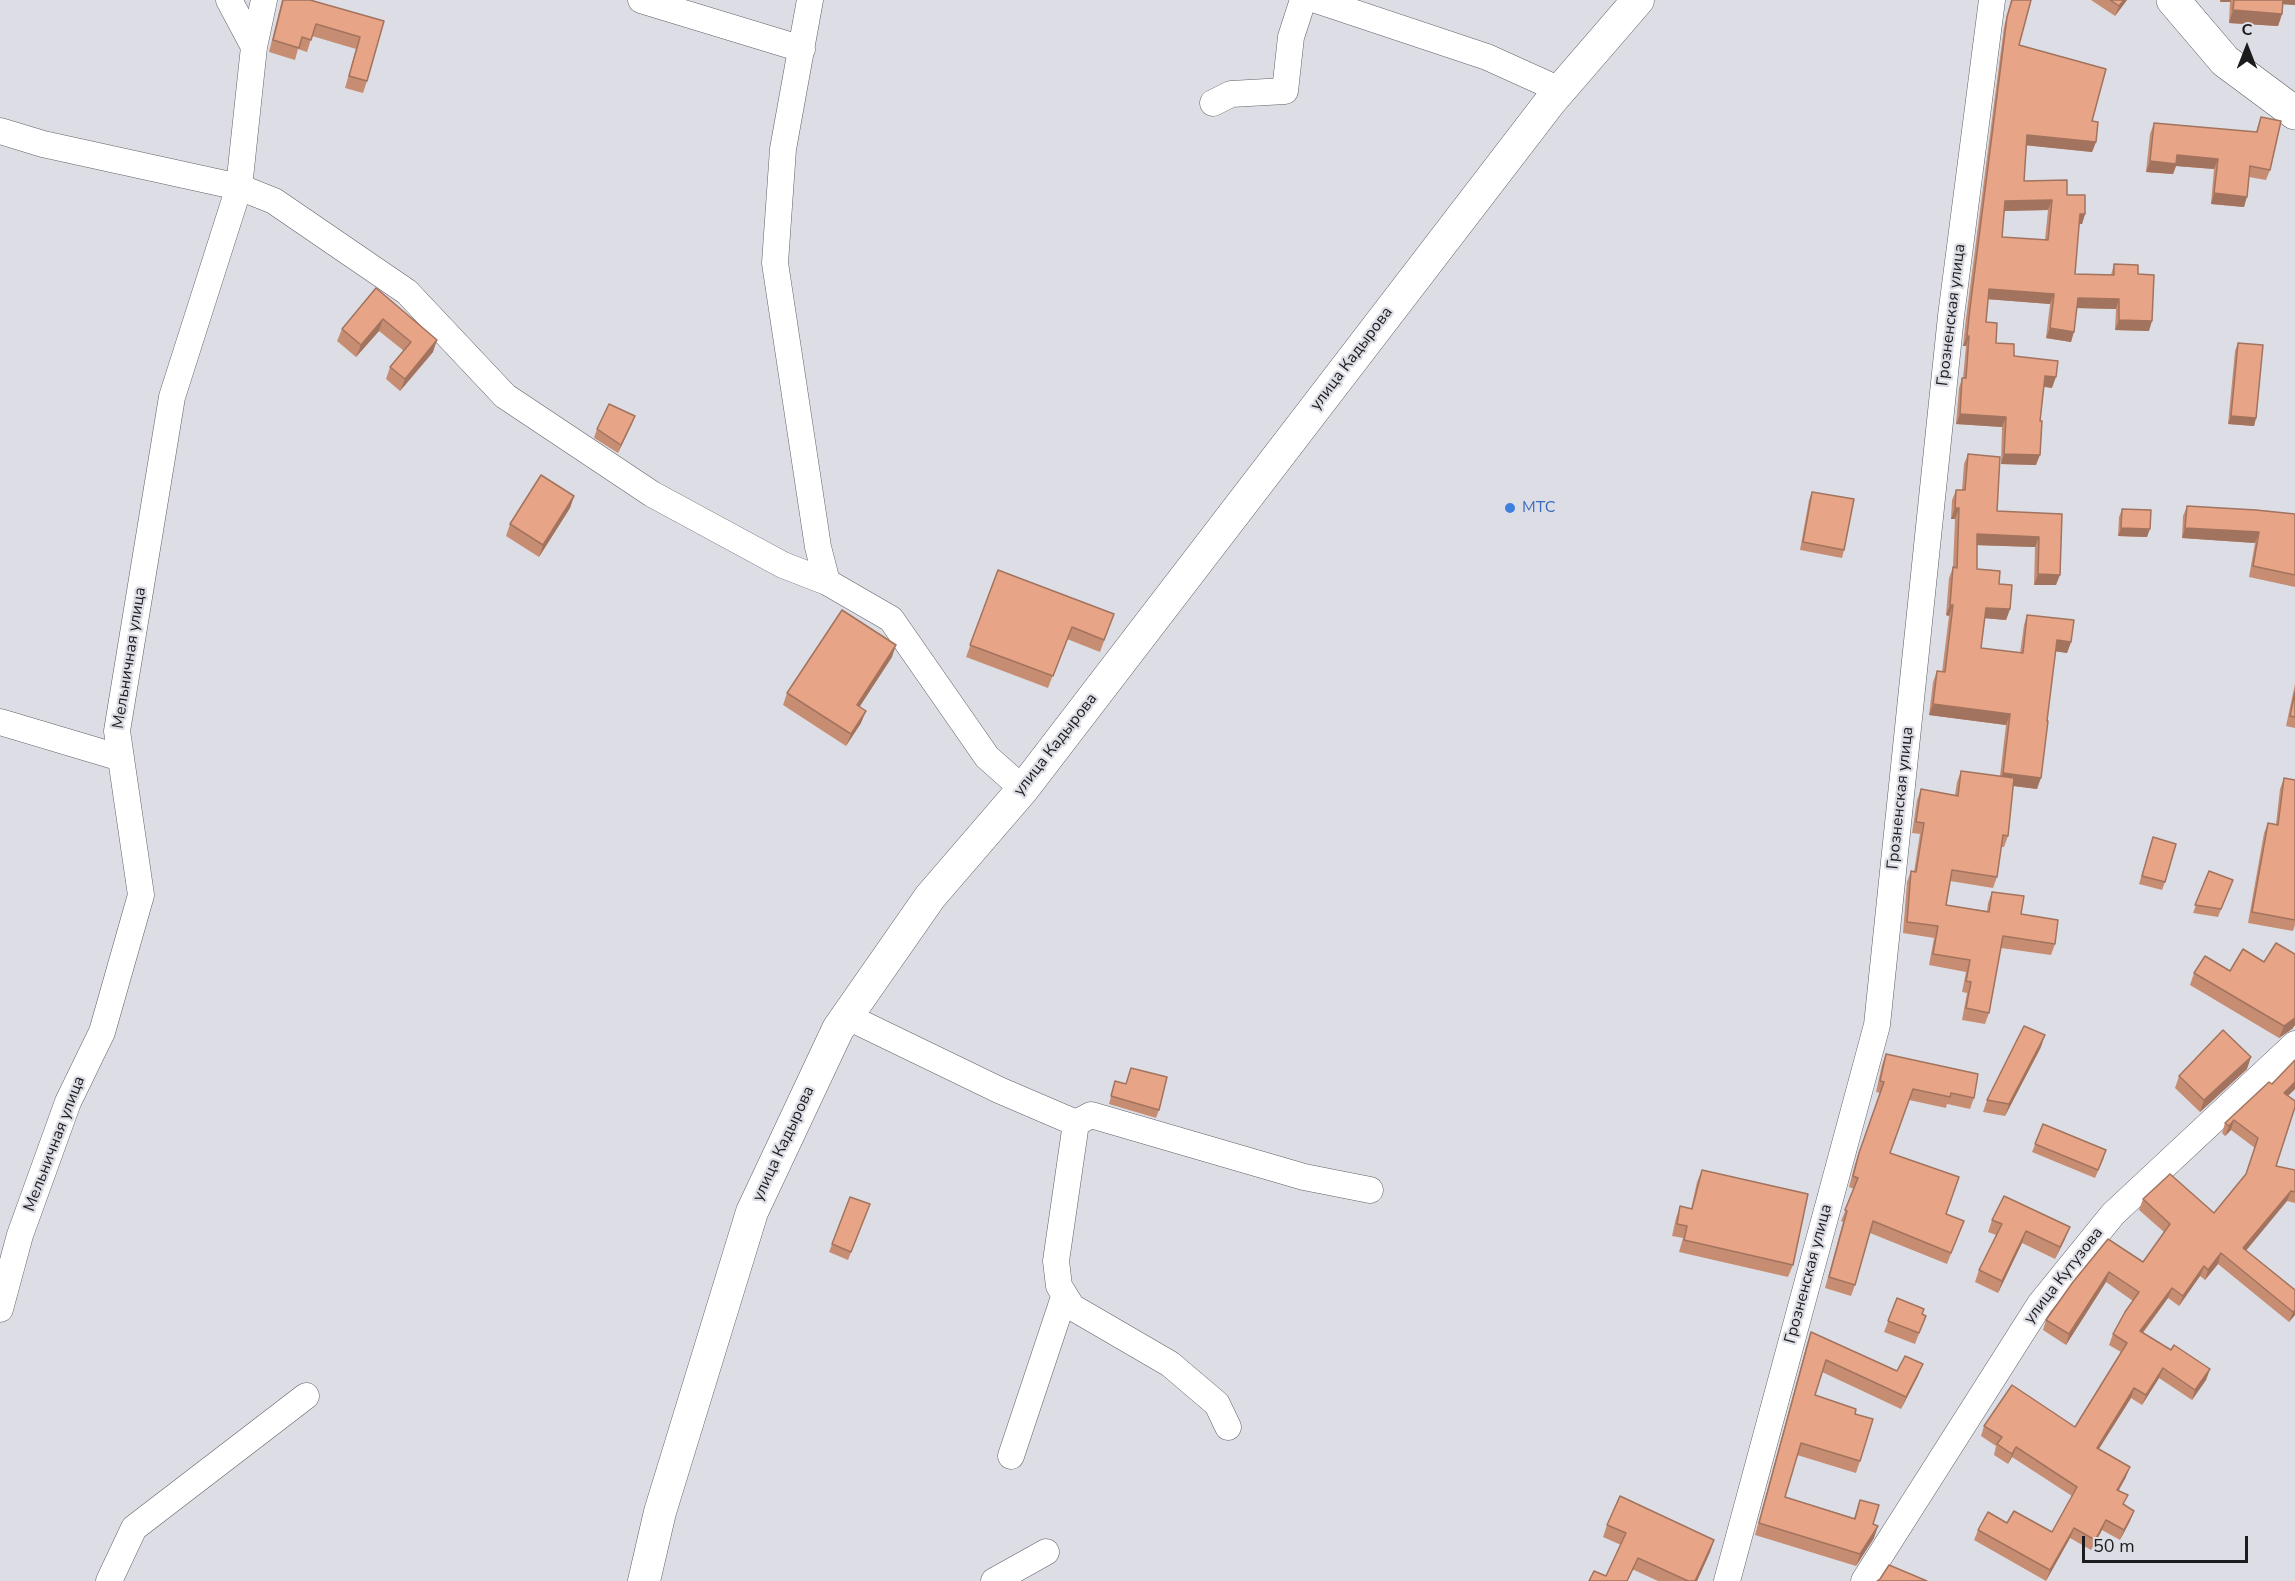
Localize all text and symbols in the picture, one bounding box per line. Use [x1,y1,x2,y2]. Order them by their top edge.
north arrow [2217,18,2277,78]
text: С [2242,19,2252,41]
street label: Грозненская улица [1934,243,1970,387]
street label: улица Кадырова [1307,303,1397,415]
place label: МТС [1522,498,1555,518]
marker: МТС [1503,501,1517,515]
street label: Мельничная улица [109,586,151,730]
street label: улица Кадырова [1010,690,1102,800]
street label: Грозненская улица [1884,726,1918,870]
street label: Мельничная улица [20,1074,90,1214]
street label: улица Кадырова [749,1083,819,1205]
street label: Грозненская улица [1781,1202,1837,1346]
street label: улица Кутузова [2020,1224,2108,1328]
scale bar [2085,1524,2252,1562]
text: 50 m [2093,1534,2135,1558]

